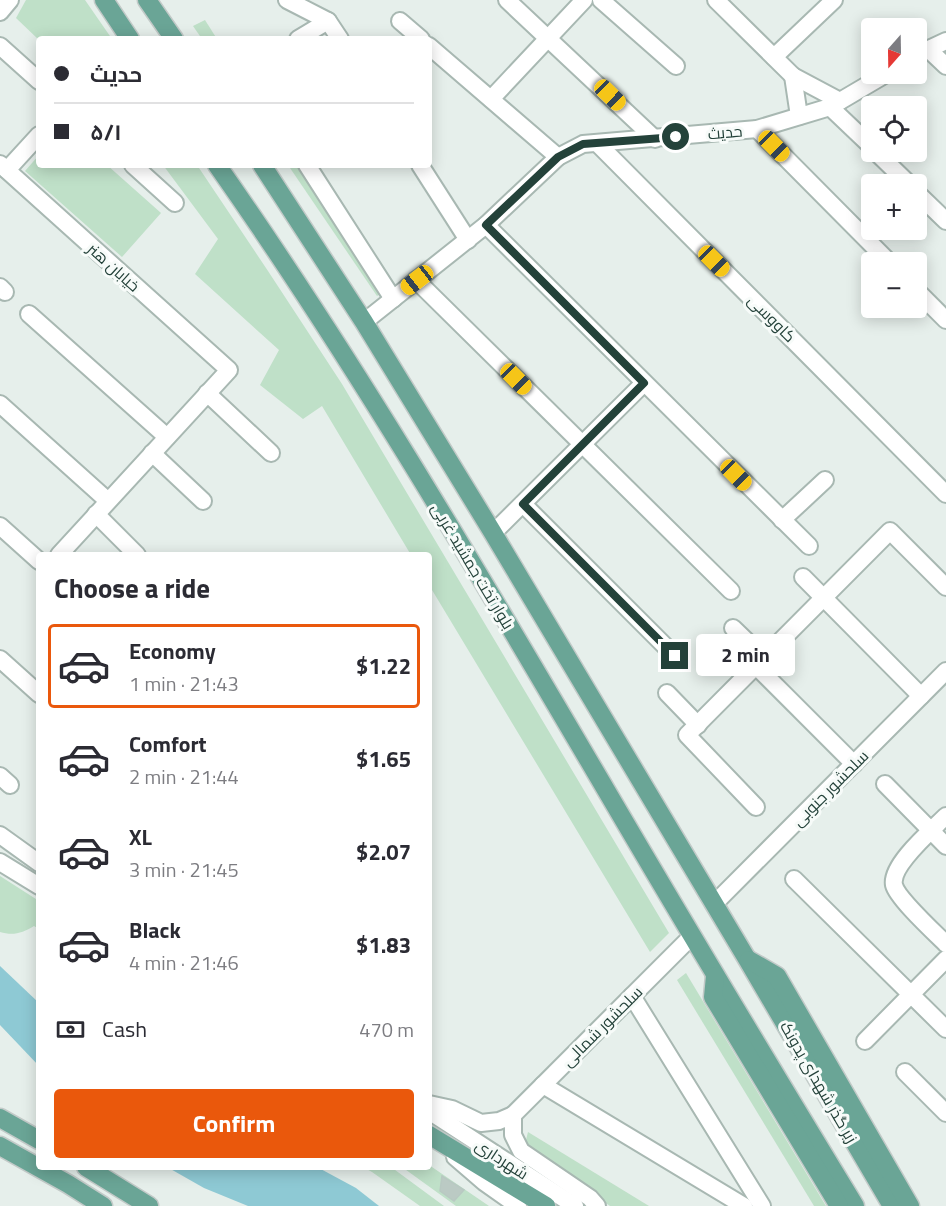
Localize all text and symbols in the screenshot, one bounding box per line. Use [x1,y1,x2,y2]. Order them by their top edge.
north arrow [861,18,927,84]
map controls [861,18,927,318]
text: حدیث [90,57,142,91]
car [591,76,629,114]
button: locate [861,96,927,162]
text: ۵/۱ [90,115,122,149]
street label: حدیث [707,119,743,145]
route start [662,123,689,150]
car [755,127,793,165]
button: + [861,174,927,240]
street label: خیابان هنر [82,236,146,297]
car [695,242,733,280]
button: − [861,252,927,318]
car [397,262,437,298]
street label: کاووسی [742,288,802,348]
car [497,360,535,398]
car [717,456,755,494]
street label: بلوار تخت جمشید غربی [426,498,520,634]
text: Choose a ride [54,567,210,608]
text: Economy [129,634,216,668]
callout: 2 min [696,635,795,677]
icon: car [57,639,111,693]
text: 2 min [721,639,770,670]
route end [661,642,688,669]
text: $1.22 [356,649,411,683]
text: 1 min · 21:43 [129,668,239,699]
text: Comfort [129,727,207,761]
icon: car [57,732,111,786]
text: $1.65 [356,742,411,776]
street label: سلحشور جنوبی [786,744,874,832]
text: 2 min · 21:44 [129,761,239,792]
text: XL [129,820,152,854]
icon: car [57,825,111,879]
text: $2.07 [356,835,411,869]
text: 3 min · 21:45 [129,854,239,885]
text: Black [129,913,181,947]
icon: car [57,918,111,972]
text: $1.83 [356,928,411,962]
text: 4 min · 21:46 [129,947,239,978]
street label: سلحشور شمالی [556,980,648,1072]
text: Cash [102,1012,147,1046]
icon: cash [54,1013,87,1046]
text: 470 m [359,1014,414,1045]
street label: زیر گذر شهدای پدونک [774,1017,864,1147]
button: Confirm [54,1089,414,1158]
street label: شهرداری [471,1133,533,1185]

